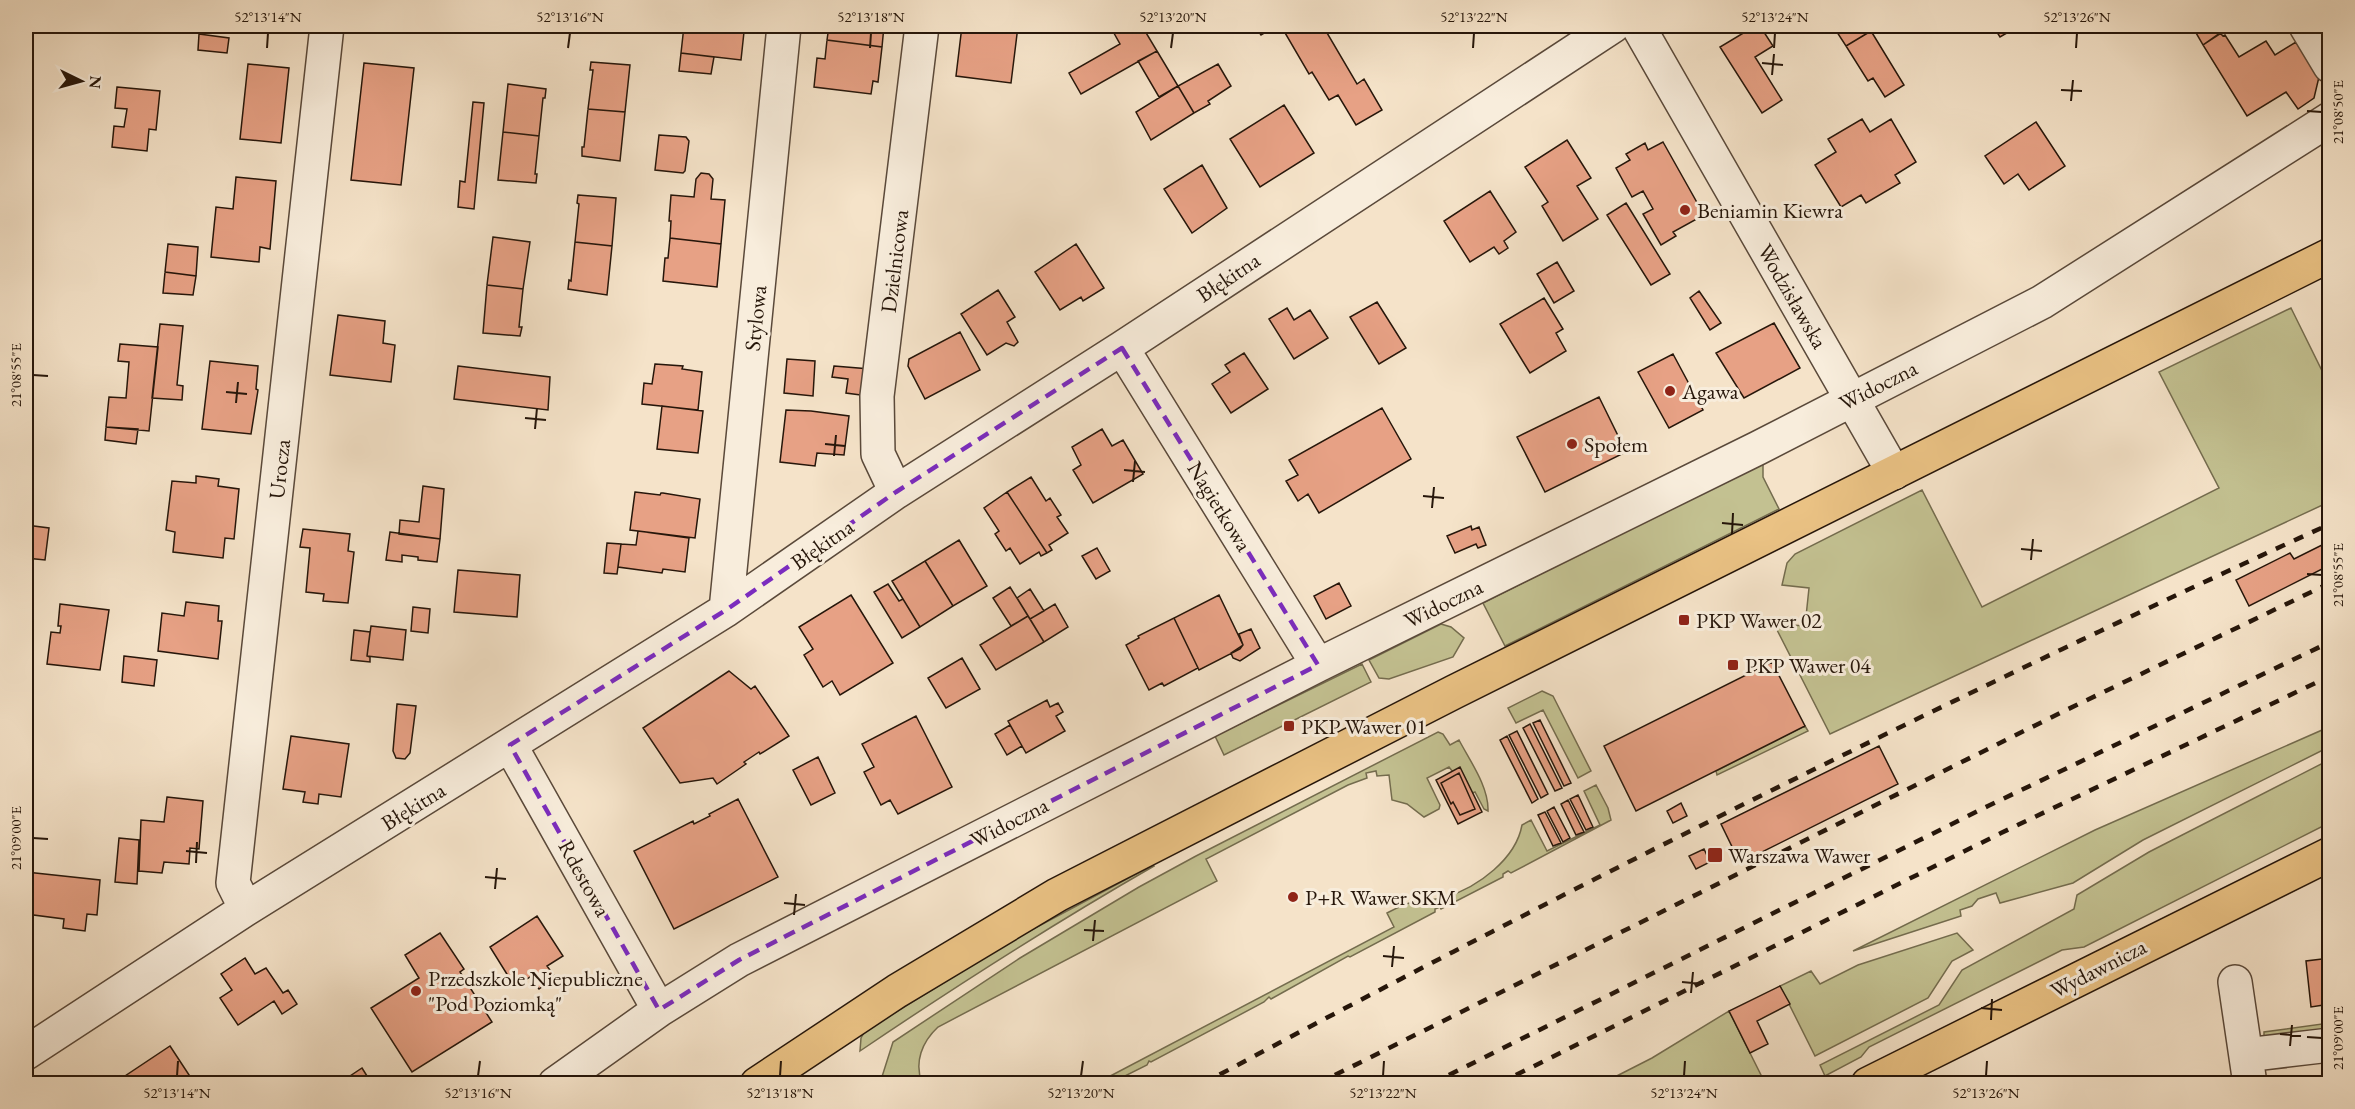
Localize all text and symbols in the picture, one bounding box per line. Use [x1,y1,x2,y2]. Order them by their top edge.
text: 52°13'14"N [234,7,302,26]
text: 52°13'16"N [536,7,604,26]
text: 52°13'18"N [837,7,905,26]
text: 52°13'20"N [1139,7,1207,26]
text: 52°13'22"N [1440,7,1508,26]
text: 52°13'24"N [1741,7,1809,26]
text: 52°13'26"N [2043,7,2111,26]
north arrow [51,51,111,111]
text: N [84,75,106,90]
text: 21°08'50"E [2328,79,2347,144]
place label: Beniamin Kiewra [1697,196,1843,225]
marker: Beniamin Kiewra [1678,203,1692,217]
street label: Dzielnicowa [874,208,915,314]
street label: Wodzisławska [1751,239,1834,354]
street label: Błękitna [1191,246,1266,309]
street label: Stylowa [738,283,773,352]
text: 21°08'55"E [6,342,25,407]
street label: Widoczna [1834,353,1923,417]
place label: Agawa [1681,377,1739,406]
marker: Agawa [1663,384,1677,398]
place label: Społem [1584,430,1648,459]
marker: Społem [1565,437,1579,451]
street label: Urocza [262,438,297,500]
street label: Nagietkowa [1181,456,1259,557]
street label: Błękitna [785,512,860,577]
text: 21°08'55"E [2328,542,2347,607]
street label: Widoczna [1399,572,1488,635]
place label: PKP Wawer 02 [1696,606,1822,635]
marker: PKP Wawer 02 [1677,613,1691,627]
place label: PKP Wawer 04 [1745,651,1871,680]
marker: PKP Wawer 04 [1726,658,1740,672]
place label: PKP Wawer 01 [1301,712,1427,741]
marker: PKP Wawer 01 [1282,719,1296,733]
street label: Błękitna [376,775,451,837]
street label: Widoczna [965,790,1054,854]
text: 21°09'00"E [6,805,25,870]
street label: Rdestowa [552,835,618,922]
place label: Warszawa Wawer [1728,841,1871,870]
marker: Warszawa Wawer [1706,846,1724,864]
place label: P+R Wawer SKM [1305,883,1457,912]
marker: P+R Wawer SKM [1286,890,1300,904]
street label: Wydawnicza [2045,932,2151,1005]
place label: Przedszkole Niepubliczne "Pod Poziomką" [428,964,643,1018]
marker: Przedszkole Niepubliczne "Pod Poziomką" [409,984,423,998]
text: 21°09'00"E [2328,1005,2347,1070]
text: 52°13'14"N [143,1083,211,1102]
text: 52°13'16"N [444,1083,512,1102]
text: 52°13'18"N [746,1083,814,1102]
text: 52°13'20"N [1047,1083,1115,1102]
text: 52°13'22"N [1349,1083,1417,1102]
text: 52°13'24"N [1650,1083,1718,1102]
text: 52°13'26"N [1952,1083,2020,1102]

